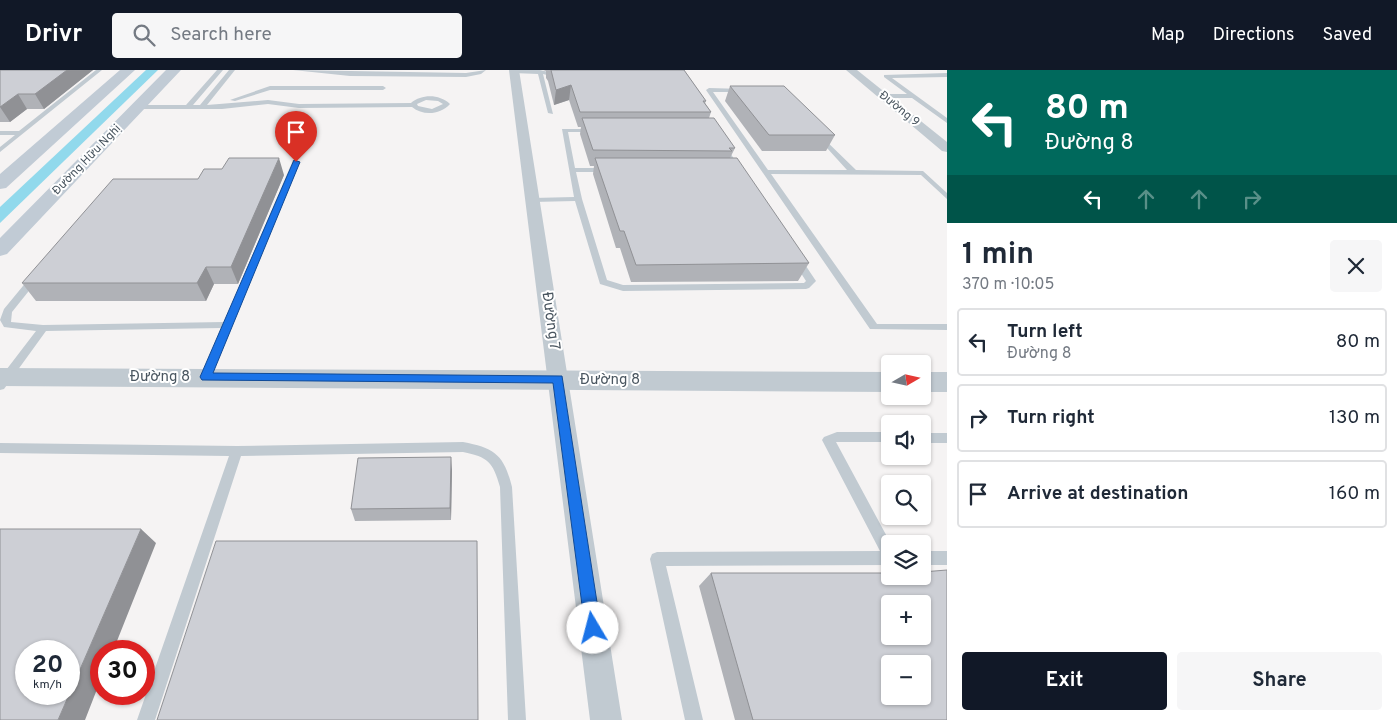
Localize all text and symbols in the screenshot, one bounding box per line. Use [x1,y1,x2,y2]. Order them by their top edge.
search box [112,13,462,58]
text: Drivr [25,20,82,50]
icon: search [130,21,158,49]
text: Search here [170,23,272,47]
text: Map [1151,24,1185,47]
text: Directions [1213,24,1295,47]
text: Saved [1323,24,1372,47]
text: 80 m [1045,87,1129,131]
street label: Đường 9 [875,88,923,130]
icon: left [962,90,1027,155]
pin [275,111,317,162]
icon: arrive [282,118,310,146]
street label: Đường Hữu Nghị [49,121,125,199]
text: Đường 8 [1045,130,1134,157]
icon: left [1079,185,1107,213]
icon: ahead [1132,185,1160,213]
icon: ahead [1185,185,1213,213]
icon: right [1238,185,1266,213]
text: 1 min [962,237,1034,274]
button: close [1330,240,1382,292]
text: 370 m · 10:05 [962,275,1055,295]
street label: Đường 7 [537,291,563,351]
text: Turn left [1007,320,1083,344]
icon: left [964,328,992,356]
text: 80 m [1336,330,1380,354]
text: Đường 8 [1007,344,1071,364]
north arrow [881,355,931,405]
map controls [881,355,931,705]
street label: Đường 8 [130,368,190,387]
street label: Đường 8 [580,371,640,390]
icon: right [964,404,992,432]
text: Turn right [1007,406,1095,430]
text: 130 m [1329,406,1380,430]
button: sound [881,415,931,465]
button: search [881,475,931,525]
icon: arrive [964,480,992,508]
text: Arrive at destination [1007,482,1188,506]
text: 160 m [1329,482,1380,506]
button: layers [881,535,931,585]
button: + [881,595,931,645]
position arrow [566,601,618,653]
speed limit sign: 30 [90,640,155,705]
text: 20 [32,650,63,682]
button: Exit [962,652,1167,710]
button: Share [1177,652,1382,710]
button: − [881,655,931,705]
text: km/h [33,677,62,693]

